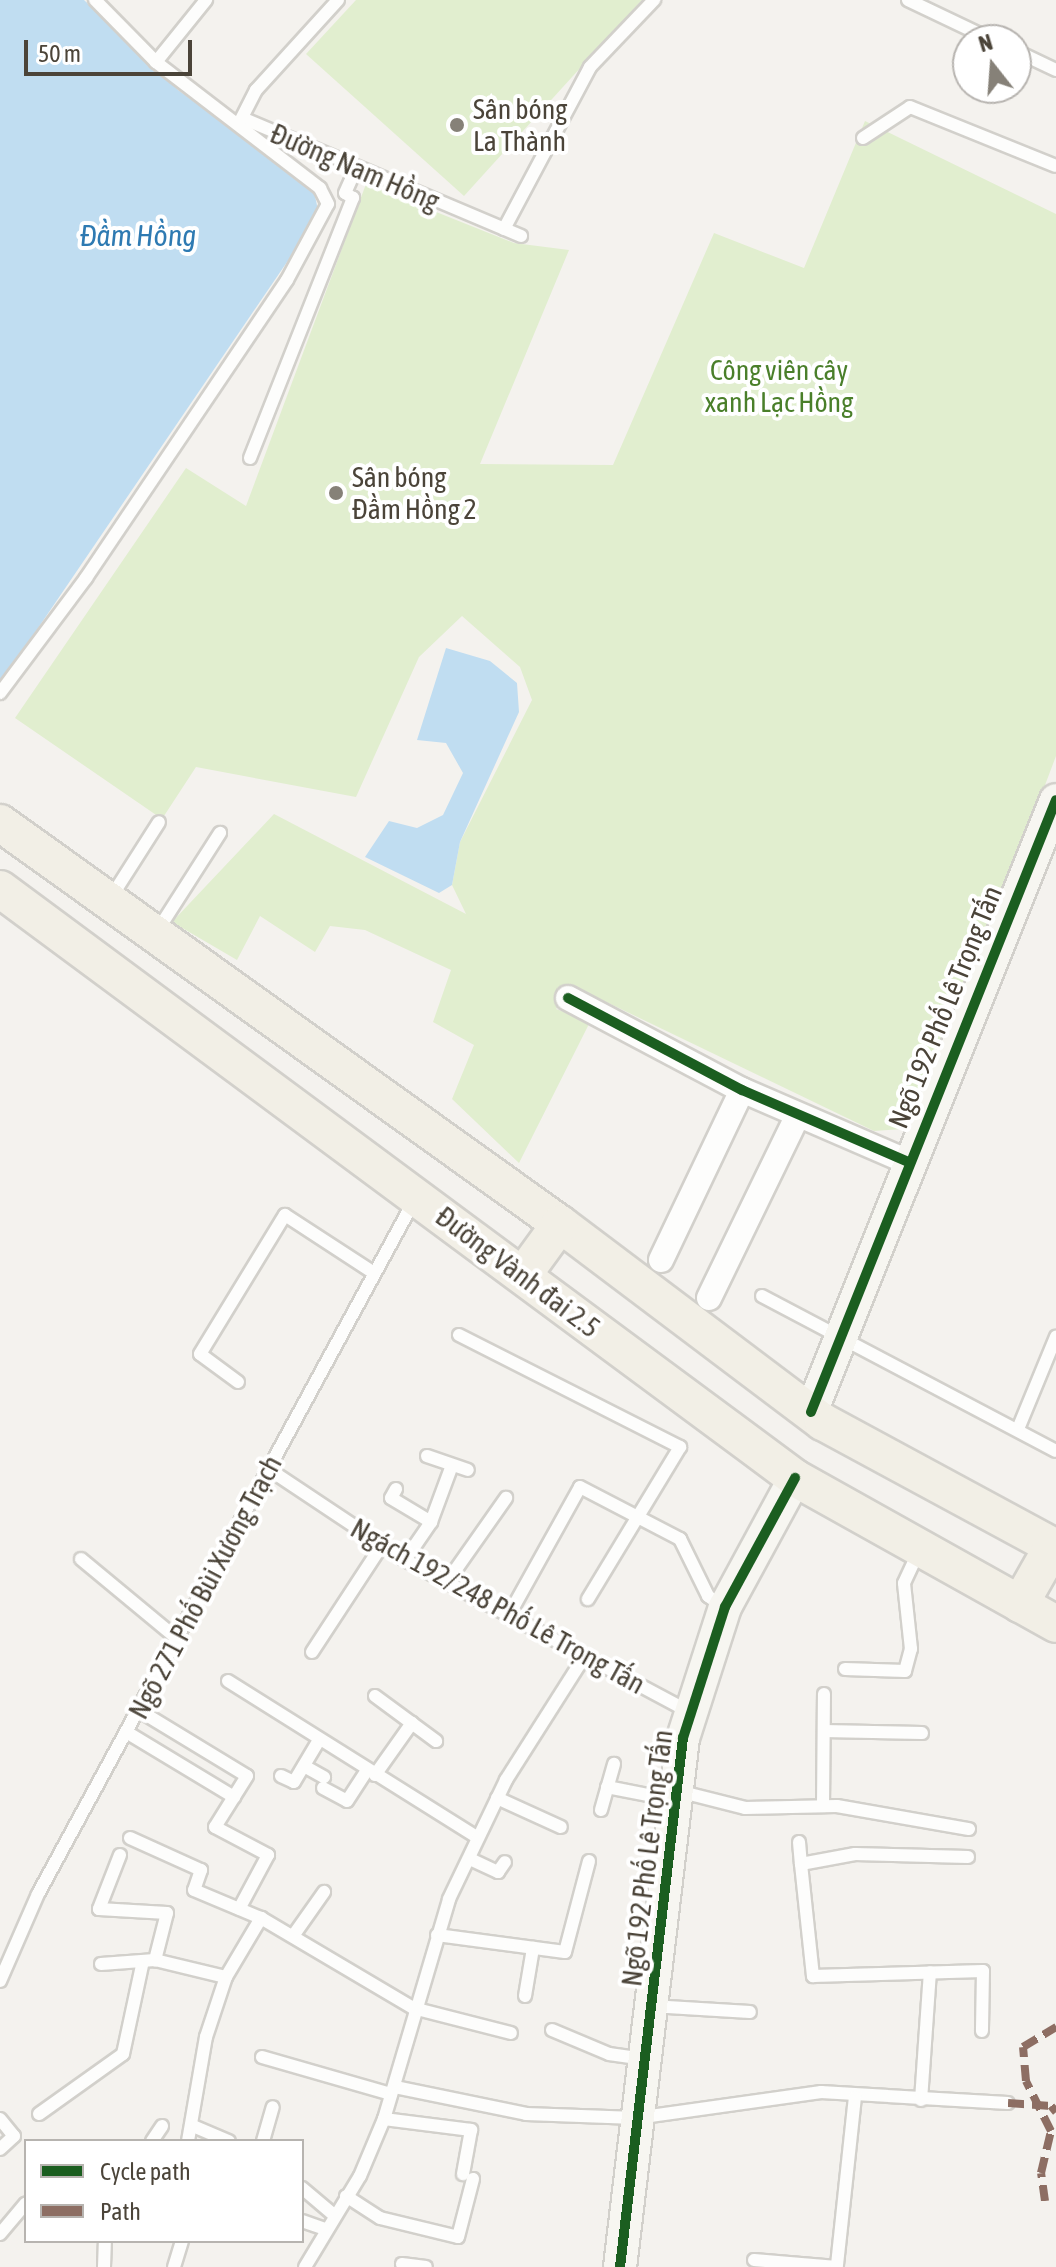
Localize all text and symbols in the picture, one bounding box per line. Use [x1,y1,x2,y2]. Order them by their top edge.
scale bar [28,24,196,74]
north arrow [952,24,1032,104]
text: N [976,29,996,57]
text: 50 m [38,40,81,67]
place label: Sân bóng La Thành [473,92,567,158]
street label: Đường Nam Hồng [265,116,445,218]
marker: Sân bóng La Thành [448,116,466,134]
water label: Đầm Hồng [80,217,196,253]
park label: Công viên cây xanh Lạc Hồng [705,353,853,419]
place label: Sân bóng Đầm Hồng 2 [352,460,477,526]
marker: Sân bóng Đầm Hồng 2 [327,484,345,502]
street label: Ngõ 192 Phố Lê Trọng Tấn [881,881,1009,1133]
street label: Đường Vành đai 2.5 [429,1199,607,1345]
street label: Ngõ 271 Phố Bùi Xương Trạch [121,1449,289,1725]
street label: Ngách 192/248 Phố Lê Trọng Tấn [345,1511,651,1701]
street label: Ngõ 192 Phố Lê Trọng Tấn [615,1728,679,1988]
legend [24,2139,304,2243]
text: Cycle path [100,2158,191,2185]
text: Path [100,2198,141,2225]

